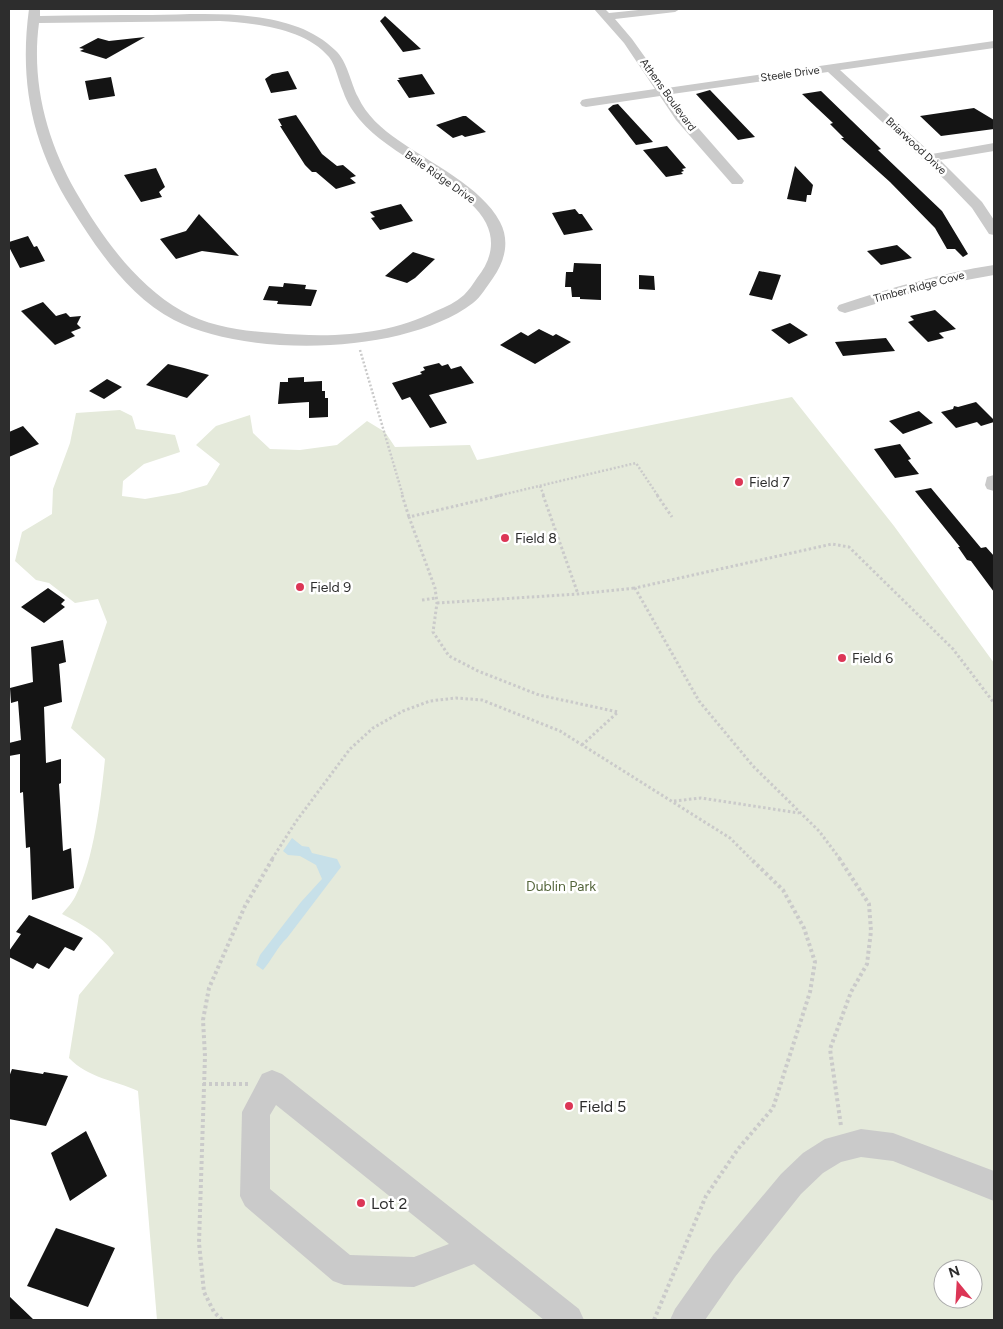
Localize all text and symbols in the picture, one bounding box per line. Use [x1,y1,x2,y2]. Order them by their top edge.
street label: Athens Boulevard [637,56,699,134]
street label: Steele Drive [760,63,820,85]
street label: Briarwood Drive [883,115,949,177]
street label: Belle Ridge Drive [402,148,478,206]
street label: Timber Ridge Cove [872,269,966,305]
place label: Field 7 [749,474,790,491]
marker: Field 7 [733,476,745,488]
place label: Field 8 [515,530,557,547]
marker: Field 8 [499,532,511,544]
place label: Field 9 [310,579,351,596]
marker: Field 9 [294,581,306,593]
place label: Field 6 [852,650,893,667]
marker: Field 6 [836,652,848,664]
park label: Dublin Park [526,878,596,895]
place label: Field 5 [579,1097,626,1116]
marker: Field 5 [563,1100,575,1112]
place label: Lot 2 [371,1194,408,1213]
marker: Lot 2 [355,1197,367,1209]
north arrow [933,1259,983,1309]
text: N [946,1262,962,1282]

